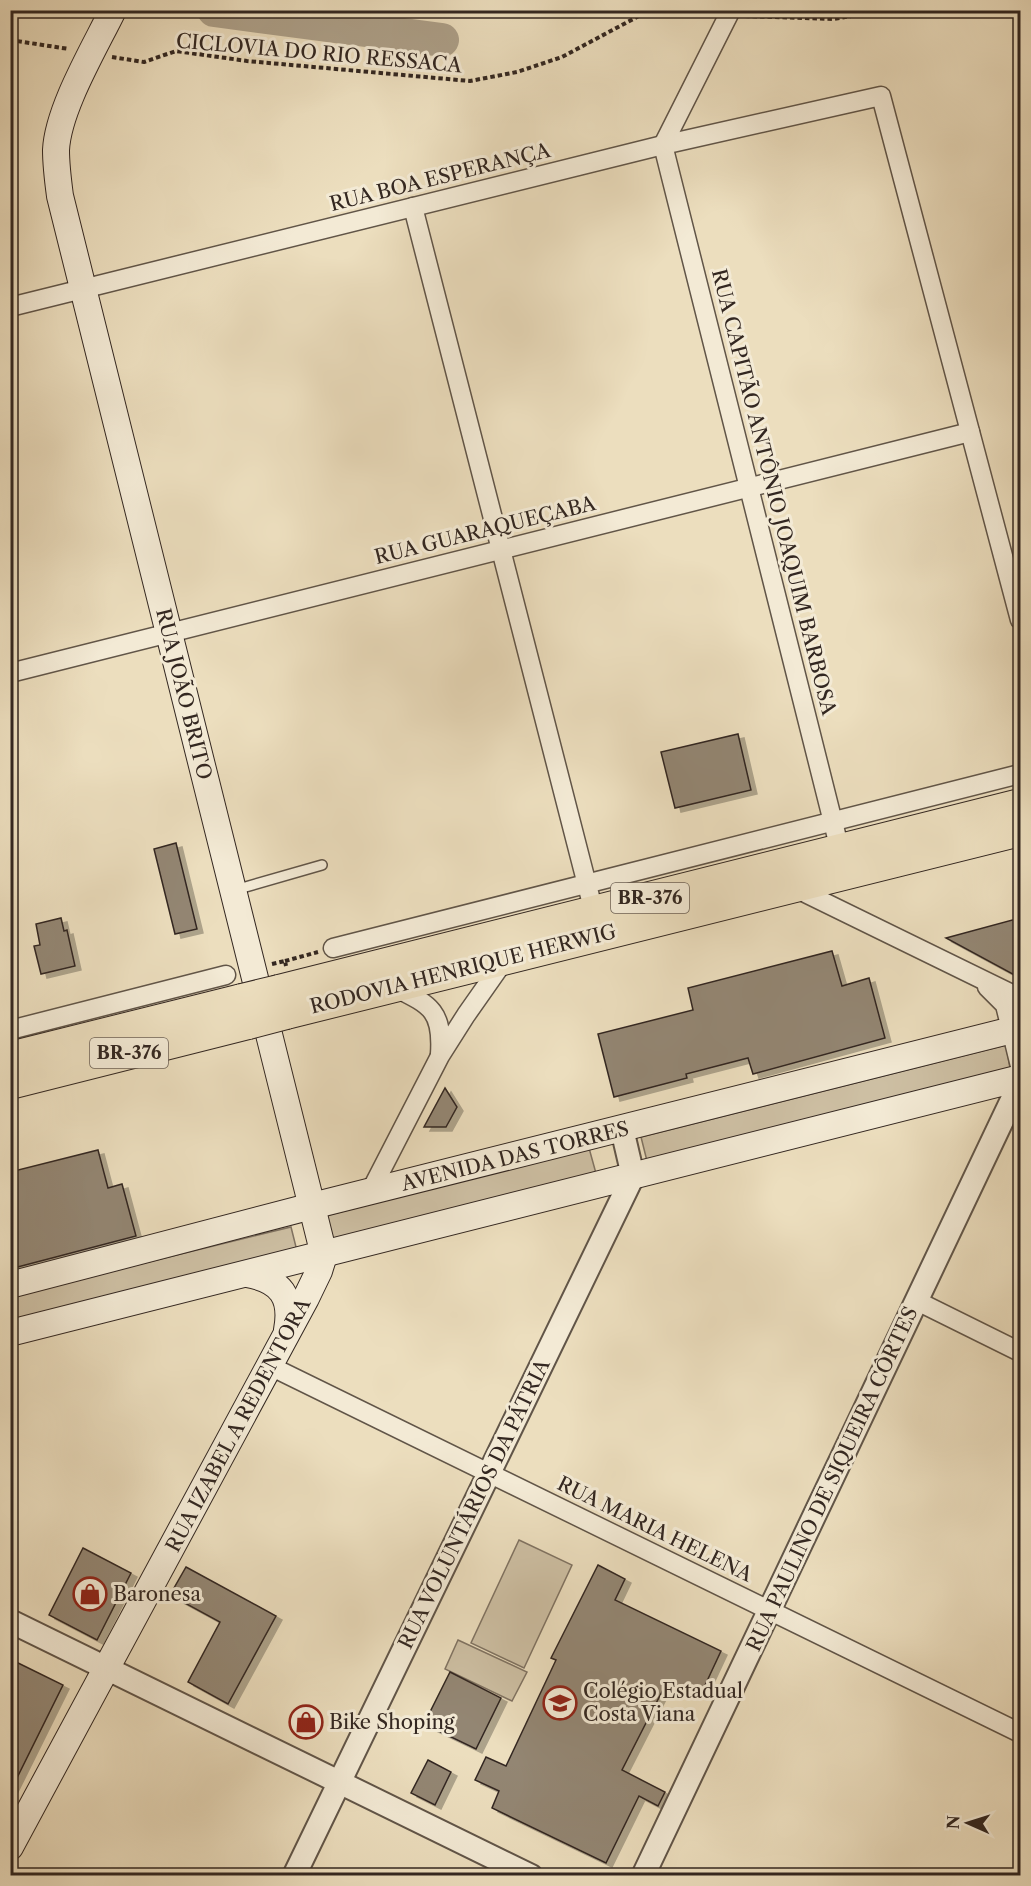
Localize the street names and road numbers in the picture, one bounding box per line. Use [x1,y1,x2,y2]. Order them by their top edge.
street label: CICLOVIA DO RIO RESSACA [175,29,464,78]
street label: RUA BOA ESPERANÇA [327,138,554,216]
street label: RUA CAPITÃO ANTÔNIO JOAQUIM BARBOSA [707,266,842,719]
street label: RUA GUARAQUEÇABA [372,491,599,569]
street label: RUA JOÃO BRITO [151,606,218,782]
road number: BR-376 [611,883,689,913]
street label: RODOVIA HENRIQUE HERWIG [307,919,619,1019]
road number: BR-376 [90,1038,168,1068]
street label: AVENIDA DAS TORRES [398,1116,631,1196]
street label: RUA IZABEL A REDENTORA [161,1293,316,1556]
street label: RUA PAULINO DE SIQUEIRA CÔRTES [740,1302,923,1655]
street label: RUA VOLUNTÁRIOS DA PÁTRIA [392,1354,555,1653]
street label: RUA MARIA HELENA [554,1471,758,1587]

